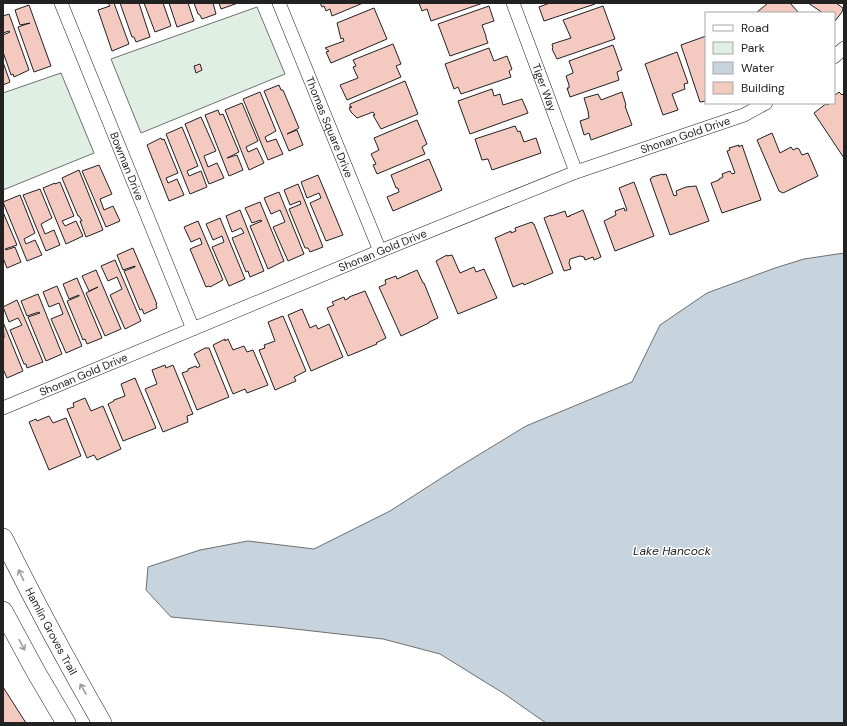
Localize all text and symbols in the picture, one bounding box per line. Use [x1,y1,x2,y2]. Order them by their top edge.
legend [705,12,835,104]
text: Road [741,20,769,36]
text: Park [741,40,765,56]
text: Water [741,60,775,76]
street label: Tiger Way [529,61,560,113]
street label: Thomas Square Drive [303,74,356,180]
text: Building [741,80,785,96]
street label: Shonan Gold Drive [638,113,732,157]
street label: Bowman Drive [107,130,147,202]
street label: Shonan Gold Drive [336,226,429,275]
street label: Shonan Gold Drive [37,350,129,399]
water label: Lake Hancock [633,543,712,559]
one-way arrow [17,569,24,581]
street label: Hamlin Groves Trail [22,585,80,677]
one-way arrow [18,639,26,651]
one-way arrow [78,683,86,695]

